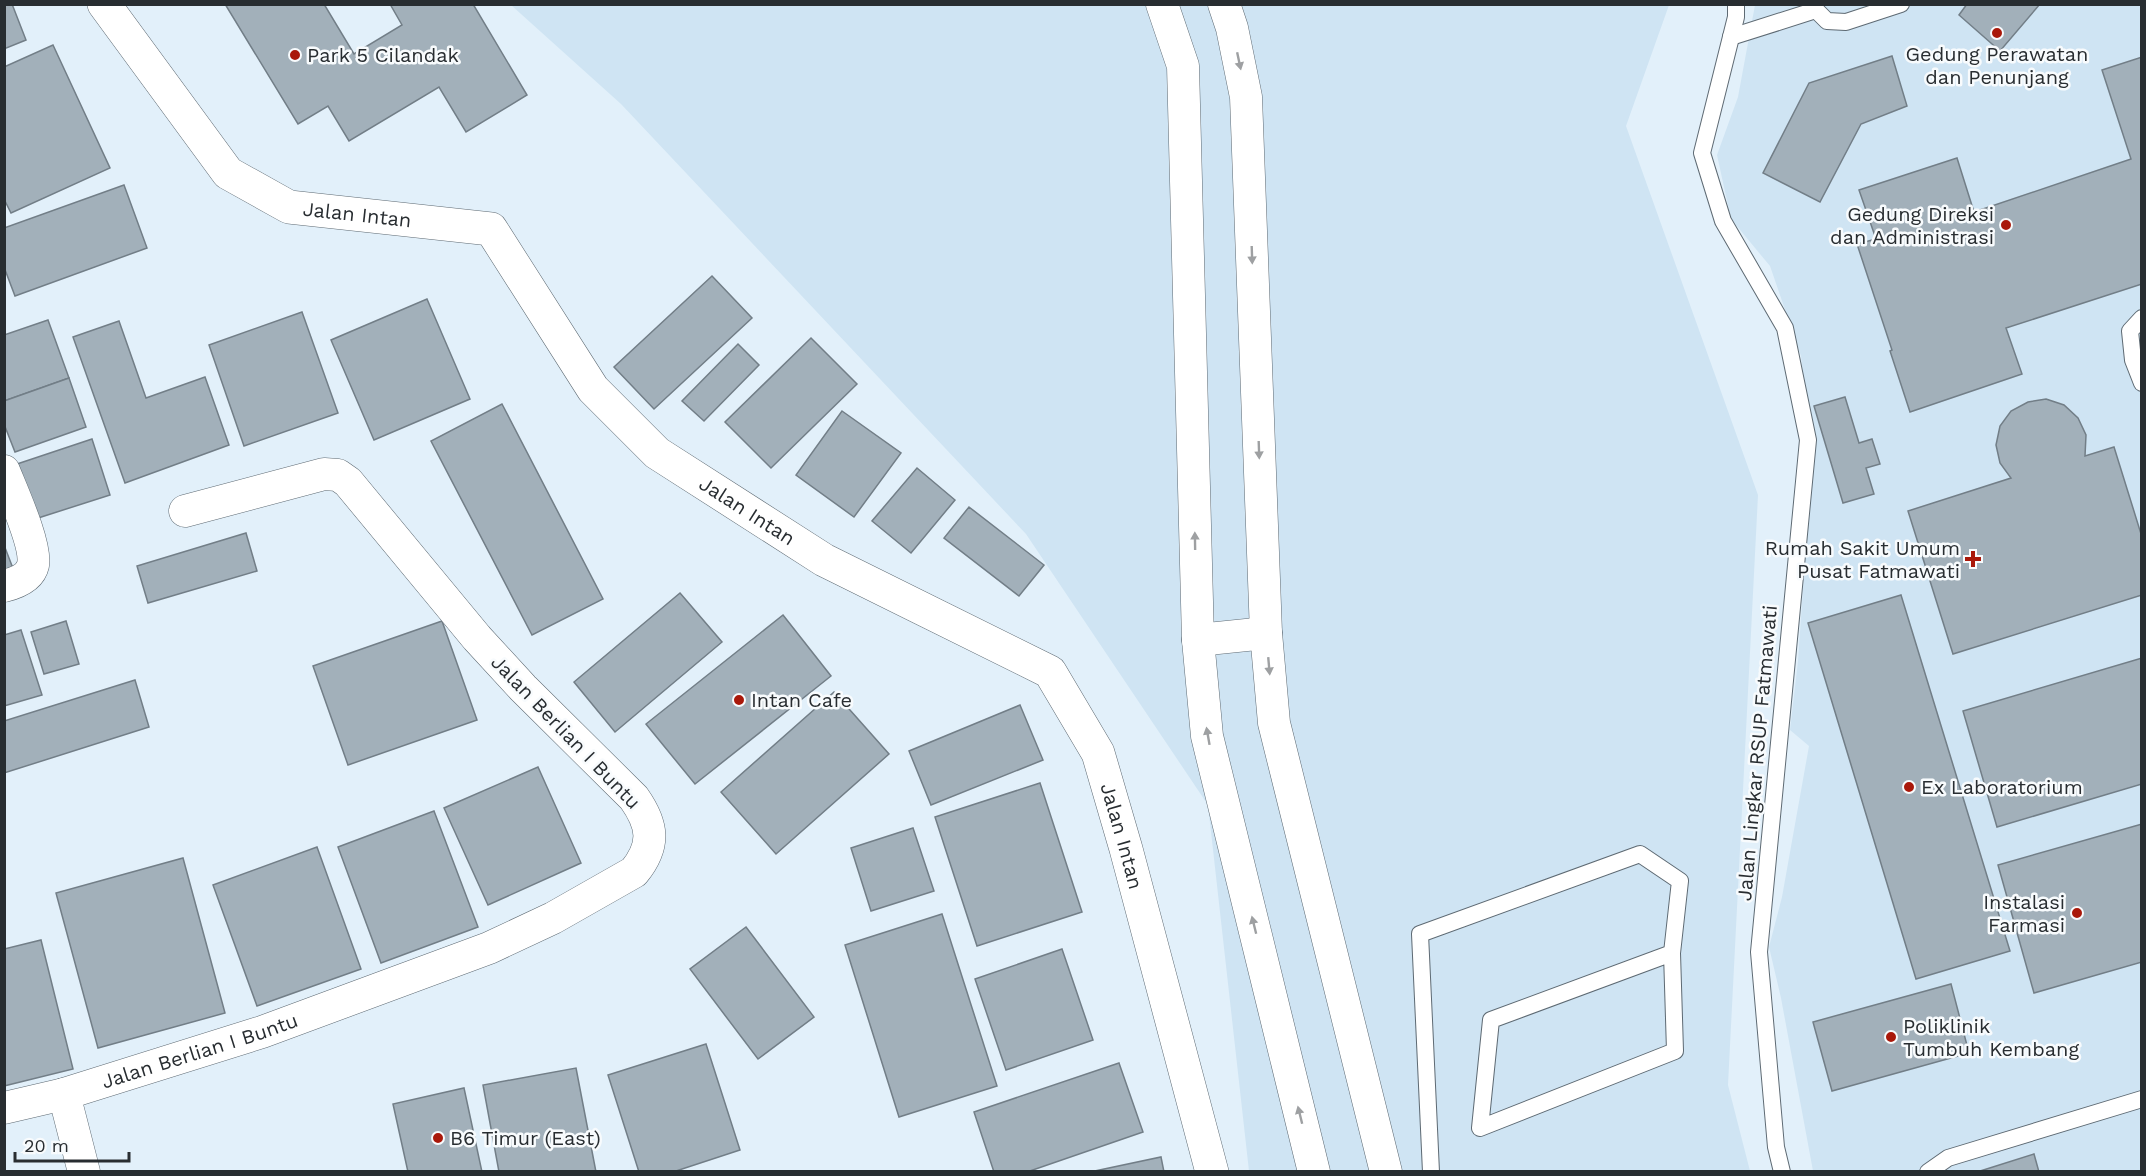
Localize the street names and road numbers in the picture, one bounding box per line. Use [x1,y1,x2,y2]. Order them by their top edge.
street label: Jalan Intan [302,197,413,232]
street label: Jalan Intan [695,471,800,550]
street label: Jalan Lingkar RSUP Fatmawati [1732,604,1782,902]
street label: Jalan Berlian I Buntu [486,650,646,814]
street label: Jalan Intan [1095,780,1148,892]
street label: Jalan Berlian I Buntu [99,1008,301,1094]

